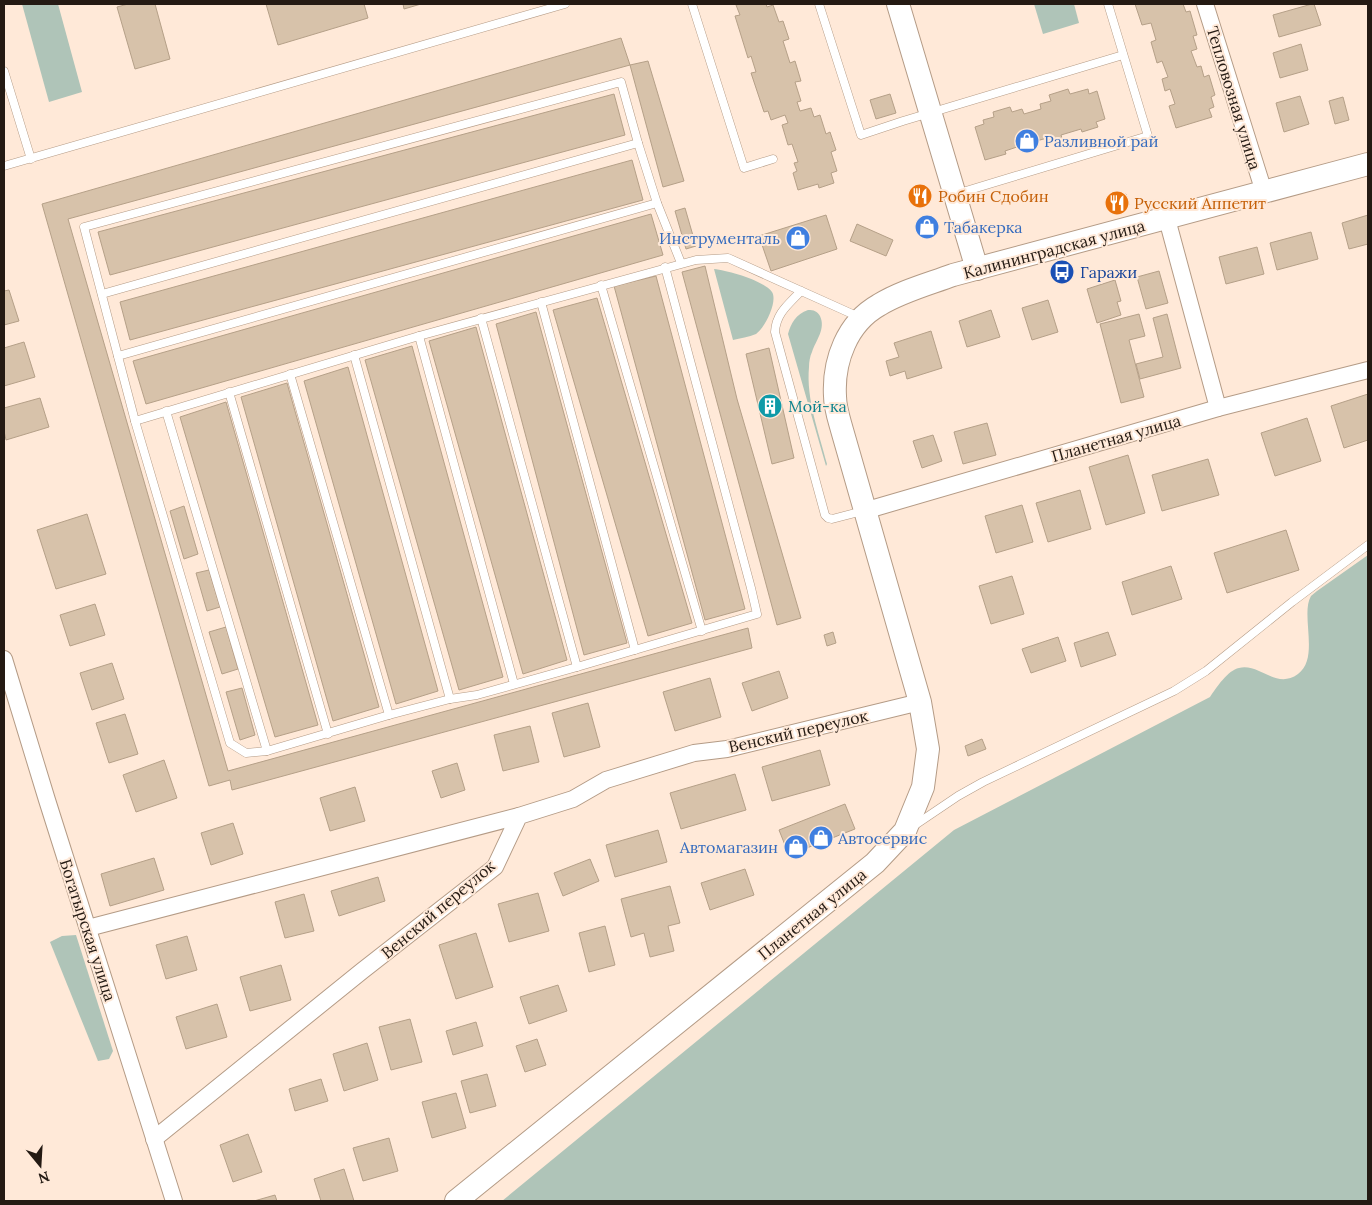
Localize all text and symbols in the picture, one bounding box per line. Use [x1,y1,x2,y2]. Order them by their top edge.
street label: Тепловозная улица [1203,24,1265,172]
shop icon: Разливной рай [1014,128,1040,154]
place label: Разливной рай [1044,131,1159,151]
restaurant icon: Робин Сдобин [907,183,933,209]
place label: Робин Сдобин [938,186,1049,206]
restaurant icon: Русский Аппетит [1104,190,1130,216]
place label: Русский Аппетит [1134,193,1266,213]
shop icon: Табакерка [914,214,940,240]
street label: Калининградская улица [961,215,1147,283]
place label: Табакерка [944,217,1023,237]
shop icon: Инструменталь [785,225,811,251]
place label: Инструменталь [659,228,780,248]
bus stop icon: Гаражи [1049,259,1075,285]
place label: Гаражи [1080,262,1137,282]
building icon: Мой-ка [757,393,783,419]
place label: Мой-ка [788,396,847,416]
street label: Планетная улица [1049,410,1183,466]
street label: Венский переулок [726,705,870,757]
shop icon: Автосервис [808,825,834,851]
place label: Автосервис [837,828,927,848]
shop icon: Автомагазин [783,834,809,860]
place label: Автомагазин [679,837,778,857]
street label: Венский переулок [377,855,499,962]
street label: Богатырская улица [56,856,120,1004]
street label: Планетная улица [754,864,870,964]
north arrow [15,1140,65,1190]
text: N [36,1167,52,1188]

